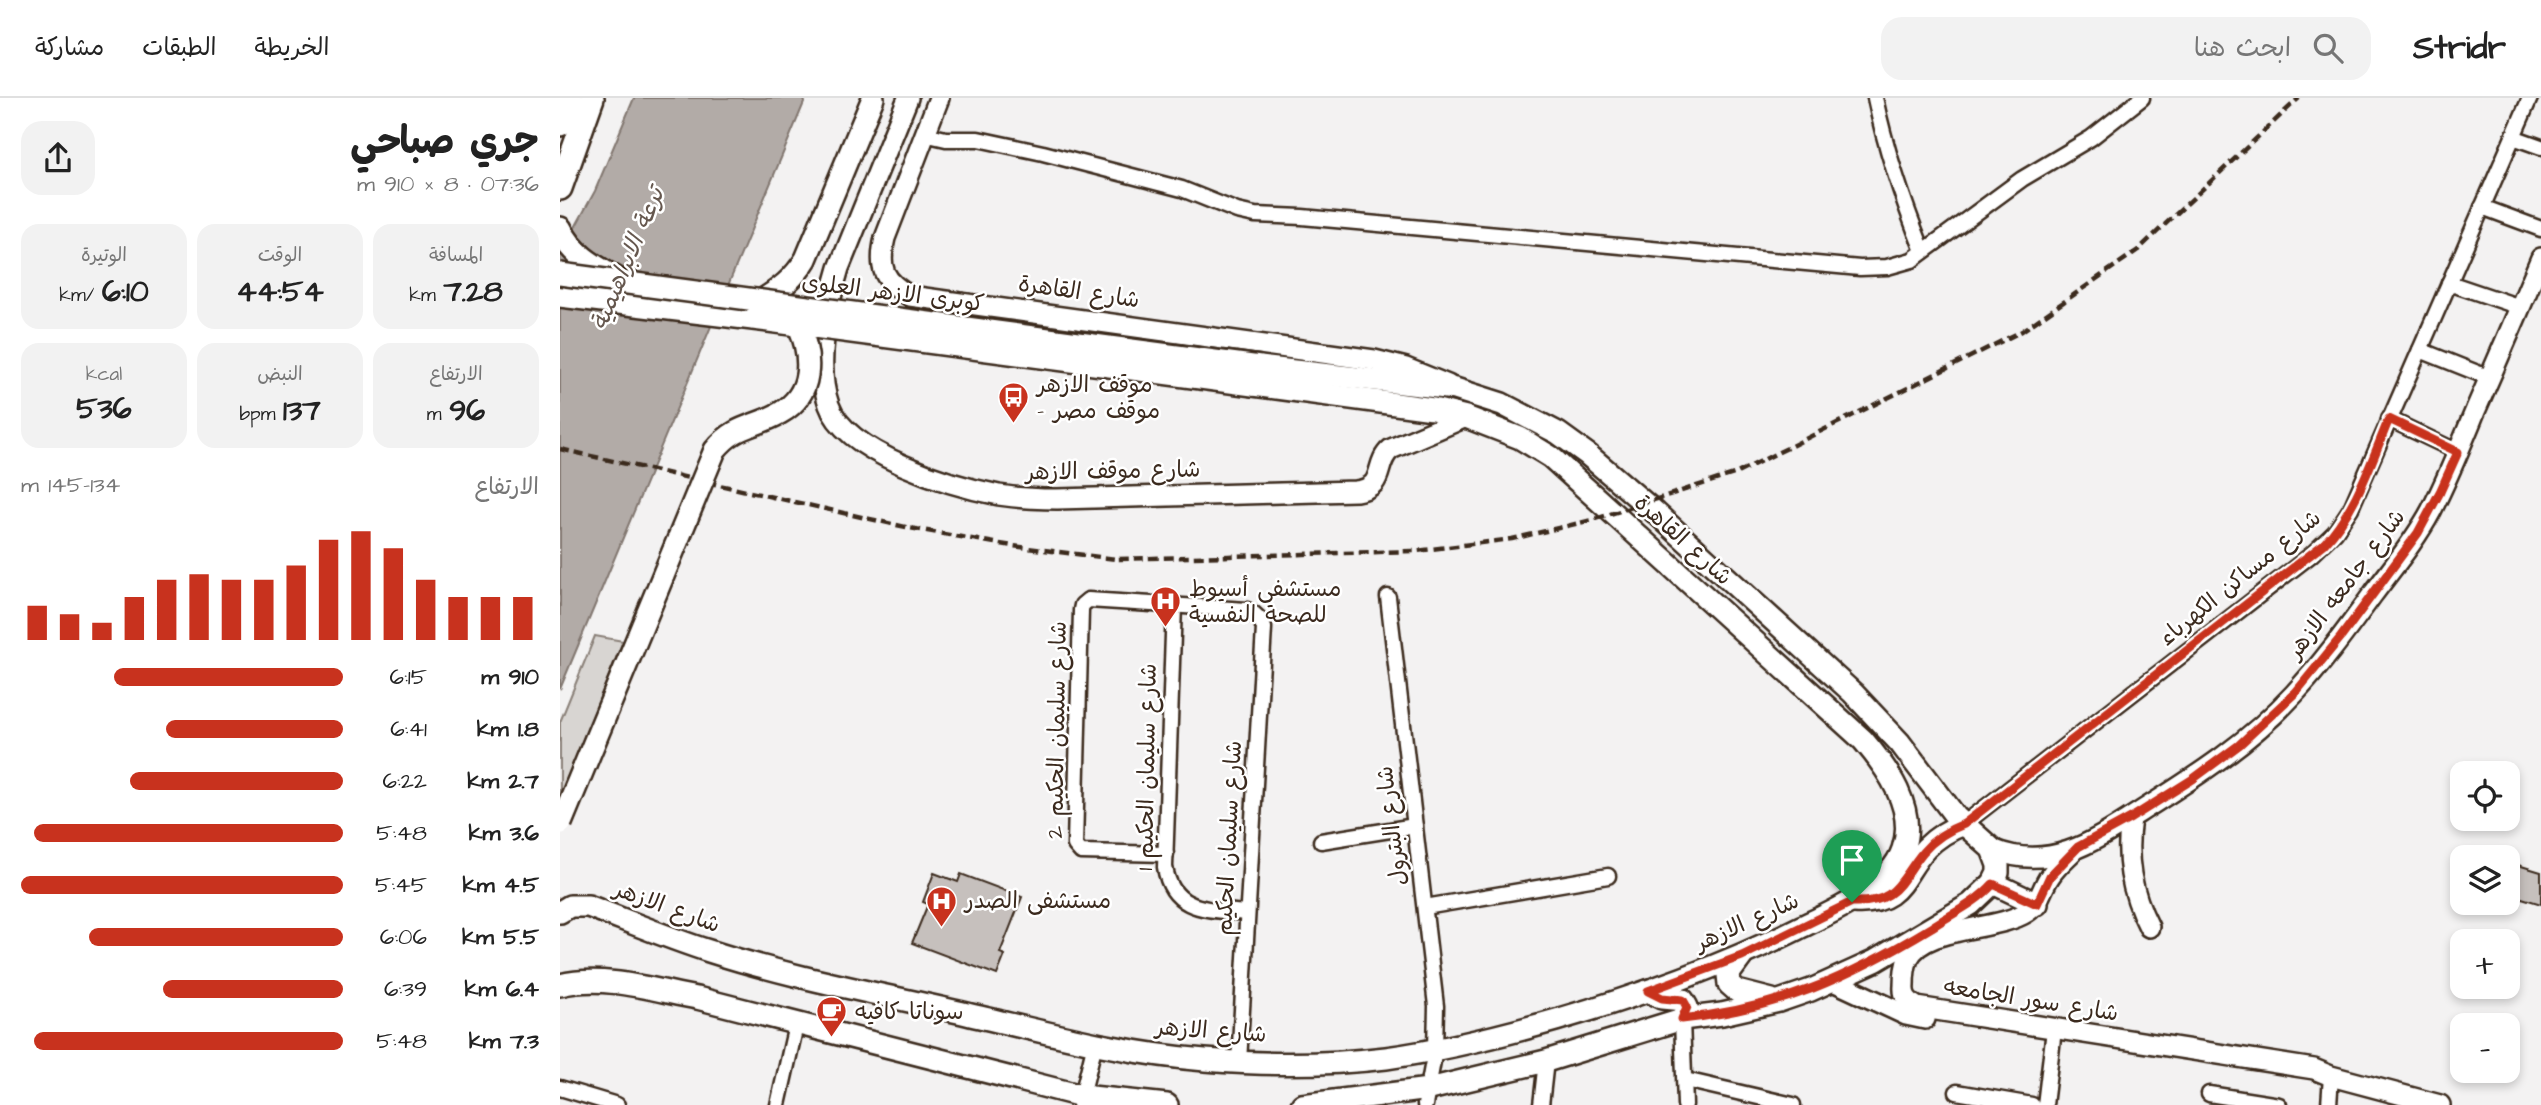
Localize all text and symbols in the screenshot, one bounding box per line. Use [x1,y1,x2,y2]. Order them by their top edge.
search box [1881,17,2371,80]
text: Stridr [2413,25,2506,71]
icon: search [2309,29,2347,67]
text: ابحث هنا [2194,30,2291,66]
text: مشاركة [35,31,104,65]
text: الطبقات [142,31,217,65]
text: الخريطة [255,31,329,65]
text: جري صباحي [350,116,539,168]
button: share [21,121,95,195]
text: 07:36 · 8 × 910 m [357,168,539,200]
water label: ترعة الابراهيمية [583,179,675,336]
text: الوتيرة [81,242,127,269]
text: الوقت [258,242,302,269]
text: المسافة [429,242,483,269]
street label: كوبرى الازهر العلوى [800,266,986,320]
street label: شارع القاهرة [1016,268,1142,316]
text: 6:10 [102,271,149,313]
text: 44:54 [236,271,324,313]
text: 7.28 [443,271,503,313]
text: /km [59,282,102,309]
text: km [409,282,443,309]
text: kcal [86,361,122,388]
text: النبض [257,361,303,388]
text: الارتفاع [429,361,483,388]
place label: موقف الازهر - موقف مصر [1035,369,1160,427]
bus stop icon: موقف الازهر - موقف مصر [997,381,1031,425]
text: 536 [76,388,132,430]
text: 137 [283,390,321,432]
text: 96 [449,390,485,432]
text: bpm [239,401,283,428]
text: m [427,401,449,428]
street label: شارع موقف الازهر [1023,453,1201,489]
text: 134–145 m [21,469,120,501]
text: الارتفاع [475,471,539,503]
street label: شارع القاهرة [1627,487,1739,593]
street label: شارع جامعه الازهر [2278,502,2413,667]
street label: شارع مساكن الكهرباء [2152,503,2328,653]
place label: مستشفى أسيوط للصحة النفسية [1189,573,1341,631]
hospital icon: مستشفى أسيوط للصحة النفسية [1149,585,1183,629]
street label: شارع سليمان الحكيم 2 [1039,621,1076,839]
text: 6:15 [390,661,427,693]
text: 910 m [481,661,539,693]
street label: شارع سليمان الحكيم 1 [1129,663,1166,871]
text: 6:41 [390,713,427,745]
text: 1.8 km [477,713,539,745]
street label: شارع سليمان الحكيم [1208,740,1251,936]
map controls [2450,761,2520,1083]
button: locate [2450,761,2520,831]
street label: شارع البترول [1369,764,1415,888]
text: 6:22 [382,765,427,797]
text: 2.7 km [467,765,539,797]
text: 5:48 [376,817,427,849]
text: 3.6 km [468,817,539,849]
pin [1822,830,1882,902]
icon: arrive [1833,841,1871,879]
button: layers [2450,845,2520,915]
text: 5:45 [375,869,427,901]
text: 4.5 km [463,869,539,901]
street label: شارع الازهر [607,872,725,941]
hospital icon: مستشفى الصدر [925,884,959,928]
place label: مستشفى الصدر [963,885,1111,917]
street label: شارع الازهر [1688,885,1804,960]
text: 6:06 [380,921,427,953]
text: 5.5 km [462,921,539,953]
button: + [2450,929,2520,999]
street label: شارع سور الجامعه [1941,970,2121,1030]
text: 6:39 [384,973,427,1005]
text: 6.4 km [464,973,539,1005]
cafe icon: سوناتا كافيه [815,995,849,1039]
place label: سوناتا كافيه [855,996,963,1028]
street label: شارع الازهر [1152,1011,1268,1051]
button: − [2450,1013,2520,1083]
text: 5:48 [376,1025,427,1057]
text: 7.3 km [469,1025,539,1057]

